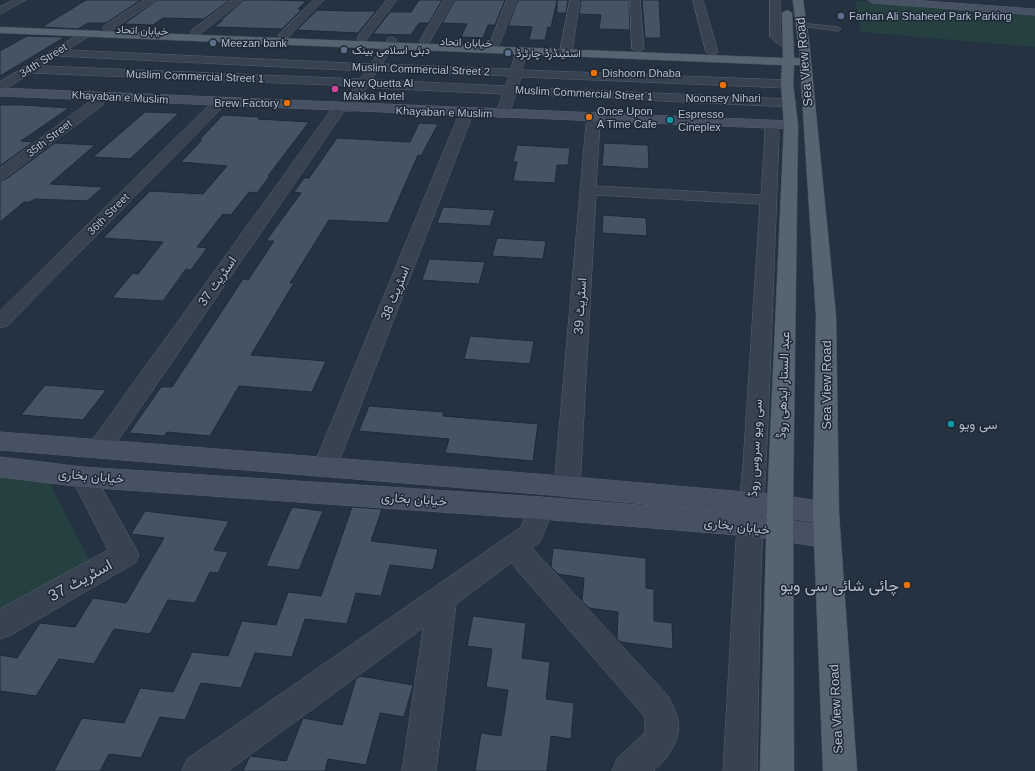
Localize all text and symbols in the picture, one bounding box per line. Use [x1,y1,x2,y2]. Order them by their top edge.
place label: Farhan Ali Shaheed Park Parking [849,10,1012,22]
marker: Farhan Ali Shaheed Park Parking [836,11,846,21]
street label: Sea View Road [793,17,815,107]
street label: خیابان اتحاد [116,23,168,38]
street label: خیابان اتحاد [440,35,492,50]
place label: Meezan bank [221,37,288,49]
marker: Meezan bank [208,38,218,48]
street label: 34th Street [17,41,69,79]
place label: دبئی اسلامی بینک [352,44,430,57]
marker: دبئی اسلامی بینک [339,45,349,55]
place label: اسٹینڈرڈ چارٹرڈ [516,47,581,61]
marker: اسٹینڈرڈ چارٹرڈ [503,48,513,58]
street label: Muslim Commercial Street 2 [352,61,490,77]
place label: Dishoom Dhaba [602,67,682,79]
street label: Muslim Commercial Street 1 [126,68,264,84]
marker: Dishoom Dhaba [589,68,599,78]
place label: New Quetta Al Makka Hotel [343,77,413,102]
marker: Noonsey Nihari [718,80,728,90]
street label: Muslim Commercial Street 1 [515,83,653,103]
marker: New Quetta Al Makka Hotel [330,84,340,94]
street label: Khayaban e Muslim [71,88,169,106]
place label: Noonsey Nihari [685,92,761,104]
place label: Brew Factory [214,97,279,109]
marker: Brew Factory [282,98,292,108]
street label: Khayaban e Muslim [396,104,492,120]
place label: Once Upon A Time Cafe [597,105,657,130]
place label: Espresso Cineplex [678,108,724,133]
marker: Once Upon A Time Cafe [584,112,594,122]
marker: Espresso Cineplex [665,115,675,125]
street label: 35th Street [24,117,74,159]
street label: 36th Street [85,191,131,237]
street label: اسٹریٹ 37 [195,253,240,309]
street label: اسٹریٹ 38 [377,264,414,323]
street label: اسٹریٹ 39 [571,277,590,335]
street label: عبد الستار ایدھی روڈ [774,331,793,439]
street label: Sea View Road [819,340,834,430]
street label: سی ویو سروس روڈ [745,399,766,498]
place label: سی ویو [959,417,998,433]
marker: سی ویو [946,419,956,429]
street label: خیابان بخاری [57,466,125,487]
street label: خیابان بخاری [380,489,448,510]
street label: خیابان بخاری [703,515,771,539]
street label: اسٹریٹ 37 [45,556,116,606]
place label: چائی شائی سی ویو [780,577,899,597]
marker: چائی شائی سی ویو [902,580,912,590]
street label: Sea View Road [826,664,846,754]

